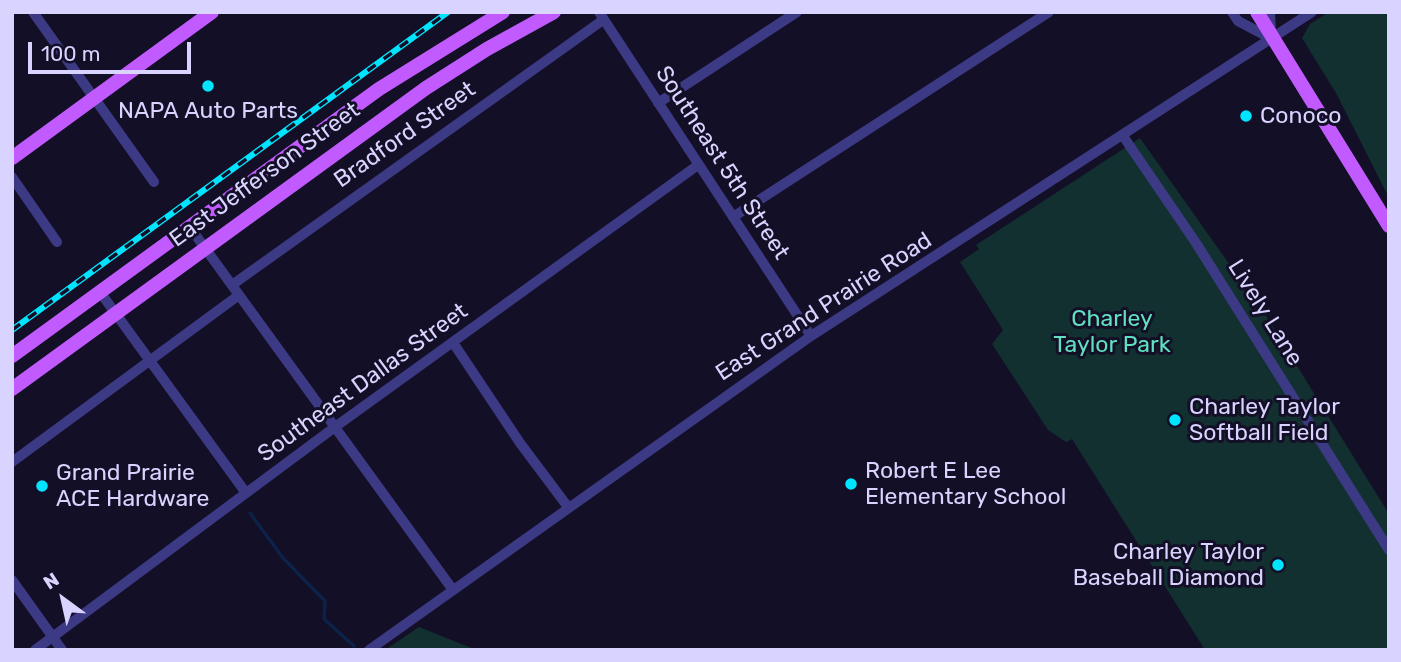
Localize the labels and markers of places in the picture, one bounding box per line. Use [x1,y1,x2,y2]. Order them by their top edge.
marker: NAPA Auto Parts [200,78,216,94]
place label: NAPA Auto Parts [118,97,298,125]
place label: Conoco [1260,102,1342,130]
marker: Conoco [1238,108,1254,124]
place label: Charley Taylor Softball Field [1189,393,1340,447]
marker: Charley Taylor Softball Field [1167,412,1183,428]
place label: Robert E Lee Elementary School [865,457,1066,511]
place label: Grand Prairie ACE Hardware [56,459,209,513]
marker: Robert E Lee Elementary School [843,476,859,492]
marker: Grand Prairie ACE Hardware [34,478,50,494]
place label: Charley Taylor Baseball Diamond [1073,538,1264,592]
marker: Charley Taylor Baseball Diamond [1270,557,1286,573]

